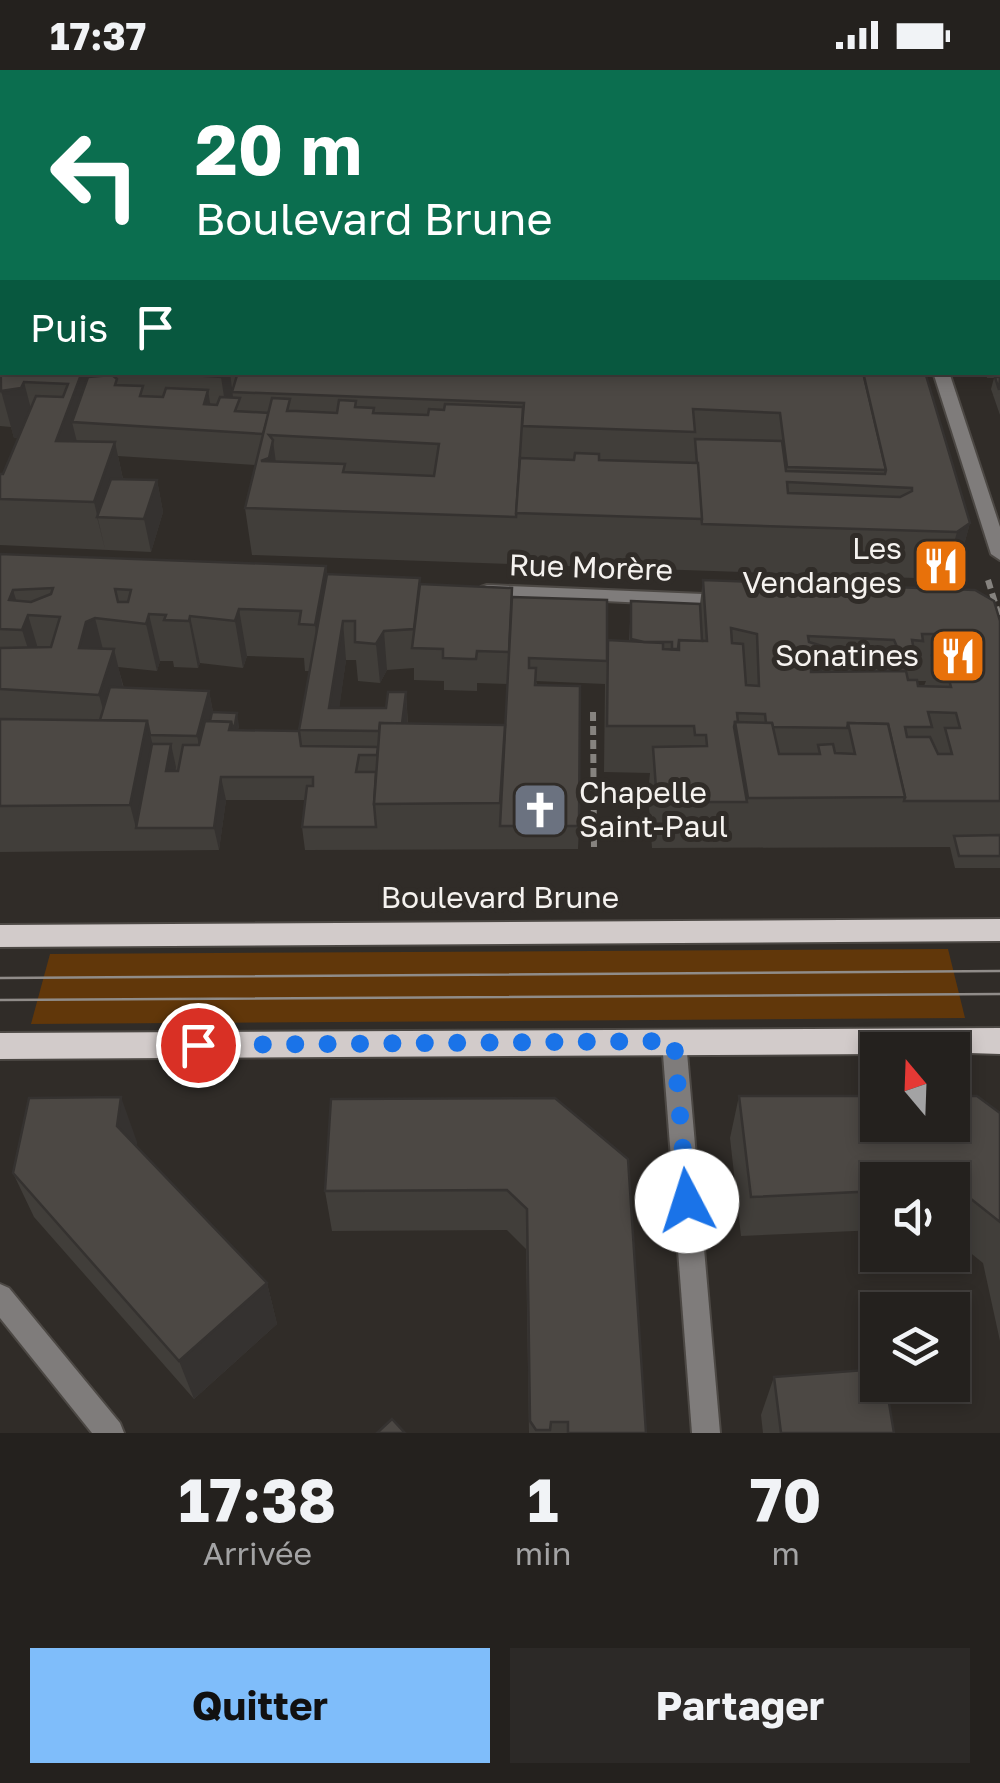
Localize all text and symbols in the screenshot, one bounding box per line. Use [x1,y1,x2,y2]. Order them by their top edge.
text: 17:37 [50,13,146,58]
text: 20 m [195,106,362,190]
icon: left [30,110,160,240]
text: Boulevard Brune [195,191,553,245]
icon: arrive [128,300,183,355]
text: Puis [30,305,108,350]
place label: Les Vendanges [742,530,902,600]
restaurant icon: Les Vendanges [911,536,971,596]
street label: Rue Morère [508,546,674,588]
restaurant icon: Sonatines [928,626,988,686]
place label: Sonatines [775,637,919,673]
place label: Chapelle Saint-Paul [579,774,728,844]
church icon: Chapelle Saint-Paul [510,780,570,840]
street label: Boulevard Brune [381,879,619,915]
pin [156,1003,241,1088]
icon: arrive [171,1018,226,1073]
north arrow [860,1032,970,1142]
map controls [860,1032,970,1402]
position arrow [635,1149,739,1253]
button: sound [860,1162,970,1272]
button: layers [860,1292,970,1402]
text: 17:38 [178,1463,336,1535]
text: 1 [528,1463,558,1535]
text: 70 [750,1463,822,1535]
text: Arrivée [203,1534,312,1572]
text: min [515,1534,571,1572]
text: m [771,1534,800,1572]
button: Quitter [30,1648,490,1763]
button: Partager [510,1648,970,1763]

